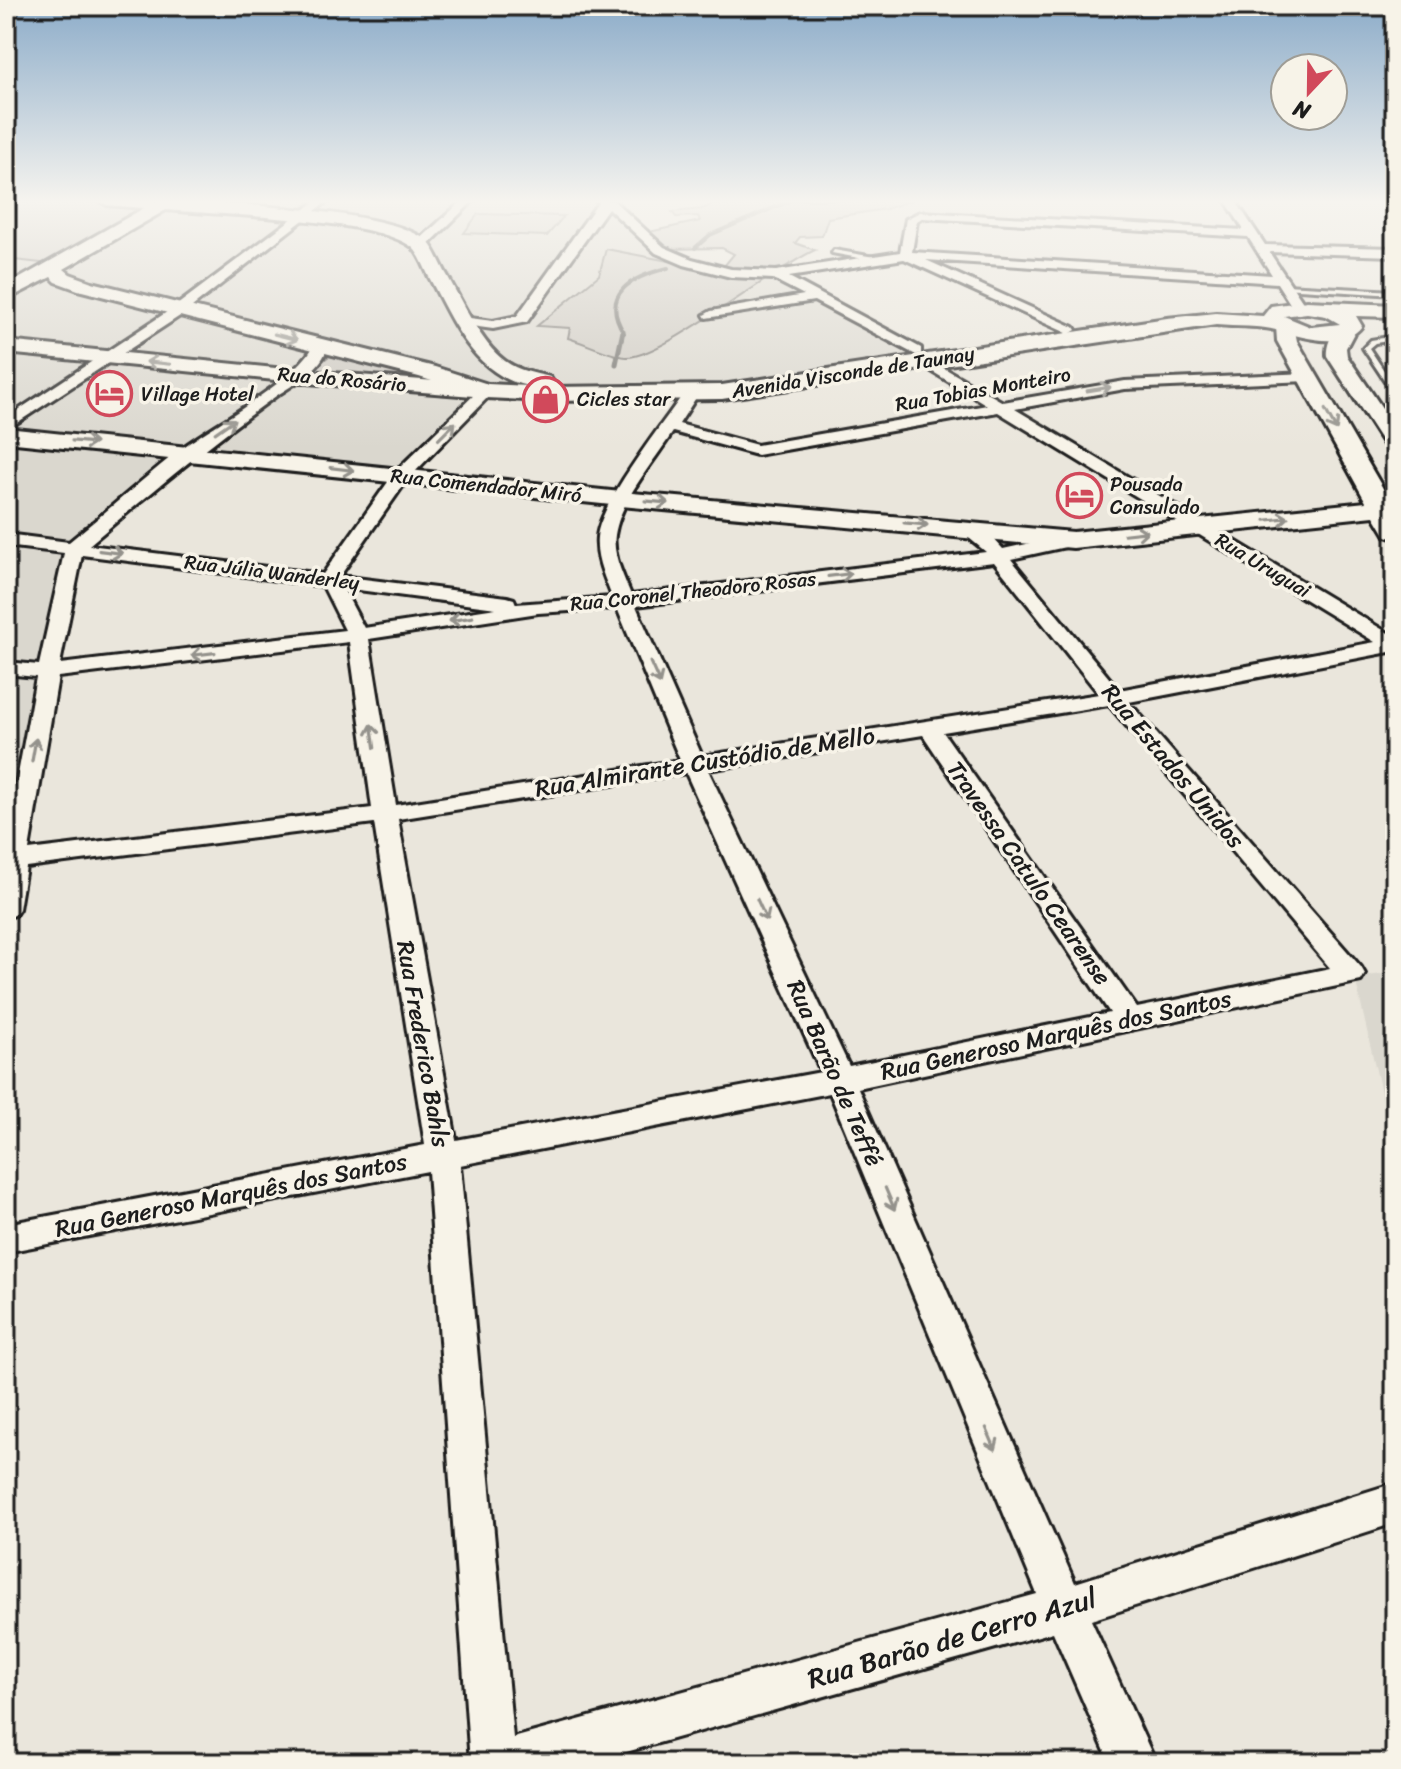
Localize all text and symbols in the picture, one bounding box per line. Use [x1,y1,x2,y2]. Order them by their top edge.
north arrow [1269,52,1349,132]
text: N [1287,89,1317,131]
one-way arrow [272,331,298,346]
street label: Avenida Visconde de Taunay [728,336,977,409]
one-way arrow [145,355,171,370]
street label: Rua do Rosário [276,356,408,403]
street label: Rua Tobias Monteiro [893,357,1074,422]
hotel icon: Village Hotel [86,370,134,418]
shop icon: Cicles star [522,375,570,423]
place label: Village Hotel [141,377,255,412]
one-way arrow [1086,381,1112,396]
place label: Cicles star [577,382,671,417]
one-way arrow [1324,407,1340,431]
one-way arrow [213,418,235,434]
one-way arrow [437,422,456,441]
one-way arrow [70,435,97,450]
street label: Rua Comendador Miró [389,458,584,513]
one-way arrow [328,462,355,477]
place label: Pousada Consulado [1110,467,1200,525]
hotel icon: Pousada Consulado [1055,471,1103,519]
one-way arrow [643,495,669,510]
one-way arrow [1263,511,1290,526]
one-way arrow [902,517,929,532]
street label: Rua Uruguai [1208,523,1318,608]
one-way arrow [1122,526,1149,541]
street label: Rua Júlia Wanderley [182,544,362,601]
one-way arrow [97,545,124,560]
street label: Rua Coronel Theodoro Rosas [568,561,818,622]
one-way arrow [827,567,852,582]
one-way arrow [449,612,474,627]
one-way arrow [190,646,217,661]
one-way arrow [649,661,664,685]
street label: Rua Estados Unidos [1091,674,1256,859]
street label: Rua Almirante Custódio de Mello [532,714,878,810]
one-way arrow [365,724,380,750]
one-way arrow [28,738,43,763]
street label: Travessa Catulo Cearense [935,752,1123,994]
one-way arrow [755,898,770,922]
street label: Rua Frederico Bahls [384,937,462,1152]
street label: Rua Barão de Teffé [775,973,895,1173]
street label: Rua Generoso Marquês dos Santos [877,977,1235,1093]
street label: Rua Generoso Marquês dos Santos [51,1140,411,1250]
one-way arrow [883,1186,898,1211]
one-way arrow [984,1426,999,1451]
street label: Rua Barão de Cerro Azul [802,1573,1104,1703]

